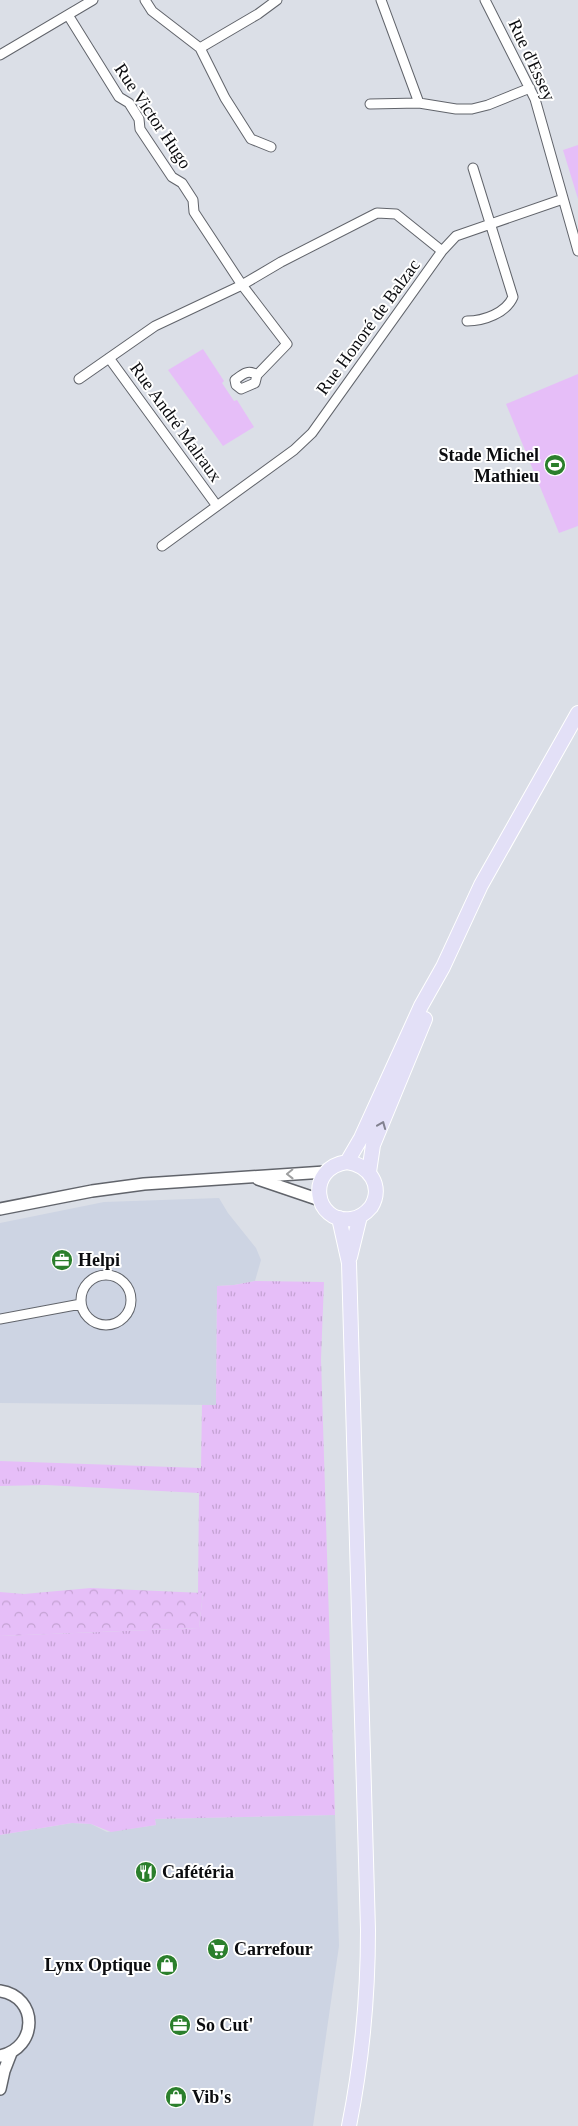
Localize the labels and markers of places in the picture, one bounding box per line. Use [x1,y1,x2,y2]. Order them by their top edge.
place label: Stade Michel Mathieu [439,445,539,486]
sports icon: Stade Michel Mathieu [543,453,567,477]
office icon: Helpi [50,1248,74,1272]
place label: Helpi [78,1250,120,1270]
restaurant icon: Cafétéria [134,1860,158,1884]
place label: Cafétéria [162,1862,234,1882]
supermarket icon: Carrefour [206,1937,230,1961]
place label: Carrefour [234,1939,313,1959]
shop icon: Lynx Optique [155,1953,179,1977]
place label: Lynx Optique [44,1955,151,1975]
office icon: So Cut' [168,2013,192,2037]
place label: So Cut' [196,2015,254,2035]
shop icon: Vib's [164,2085,188,2109]
place label: Vib's [192,2087,231,2107]

